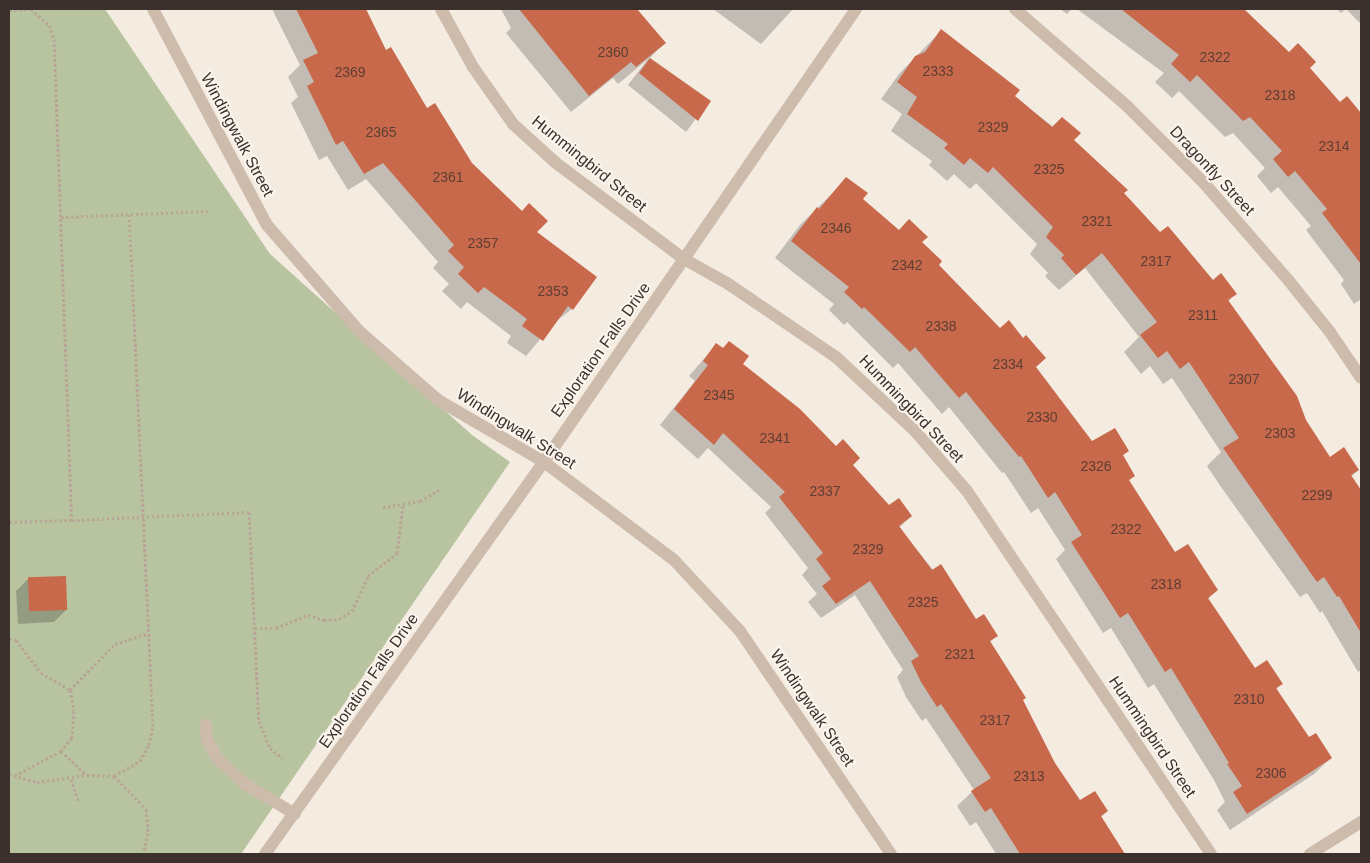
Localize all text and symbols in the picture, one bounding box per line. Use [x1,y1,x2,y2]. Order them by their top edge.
house number: 2360 [597,44,629,60]
house number: 2322 [1199,49,1231,65]
house number: 2333 [922,63,954,79]
house number: 2369 [334,64,366,80]
street label: Windingwalk Street [196,70,278,200]
house number: 2318 [1264,87,1296,103]
street label: Hummingbird Street [528,112,650,216]
house number: 2329 [977,119,1009,135]
street label: Dragonfly Street [1166,122,1258,220]
house number: 2365 [365,124,397,140]
house number: 2314 [1318,138,1350,154]
house number: 2325 [1033,161,1065,177]
house number: 2361 [432,169,464,185]
house number: 2321 [1081,213,1113,229]
house number: 2346 [820,220,852,236]
house number: 2357 [467,235,499,251]
house number: 2317 [1140,253,1172,269]
house number: 2342 [891,257,923,273]
street label: Exploration Falls Drive [547,279,655,421]
house number: 2353 [537,283,569,299]
house number: 2311 [1188,307,1218,323]
house number: 2338 [925,318,957,334]
street label: Hummingbird Street [855,351,967,467]
house number: 2334 [992,356,1024,372]
house number: 2307 [1228,371,1260,387]
street label: Windingwalk Street [453,385,579,473]
house number: 2345 [703,387,735,403]
house number: 2330 [1026,409,1058,425]
house number: 2303 [1264,425,1296,441]
house number: 2341 [759,430,791,446]
house number: 2326 [1080,458,1112,474]
house number: 2337 [809,483,841,499]
house number: 2299 [1301,487,1333,503]
house number: 2322 [1110,521,1142,537]
house number: 2329 [852,541,884,557]
house number: 2318 [1150,576,1182,592]
house number: 2325 [907,594,939,610]
street label: Exploration Falls Drive [315,610,423,752]
street label: Windingwalk Street [766,646,858,770]
house number: 2321 [944,646,976,662]
street label: Hummingbird Street [1104,673,1200,801]
house number: 2310 [1233,691,1265,707]
house number: 2317 [979,712,1011,728]
house number: 2306 [1255,765,1287,781]
house number: 2313 [1013,768,1045,784]

